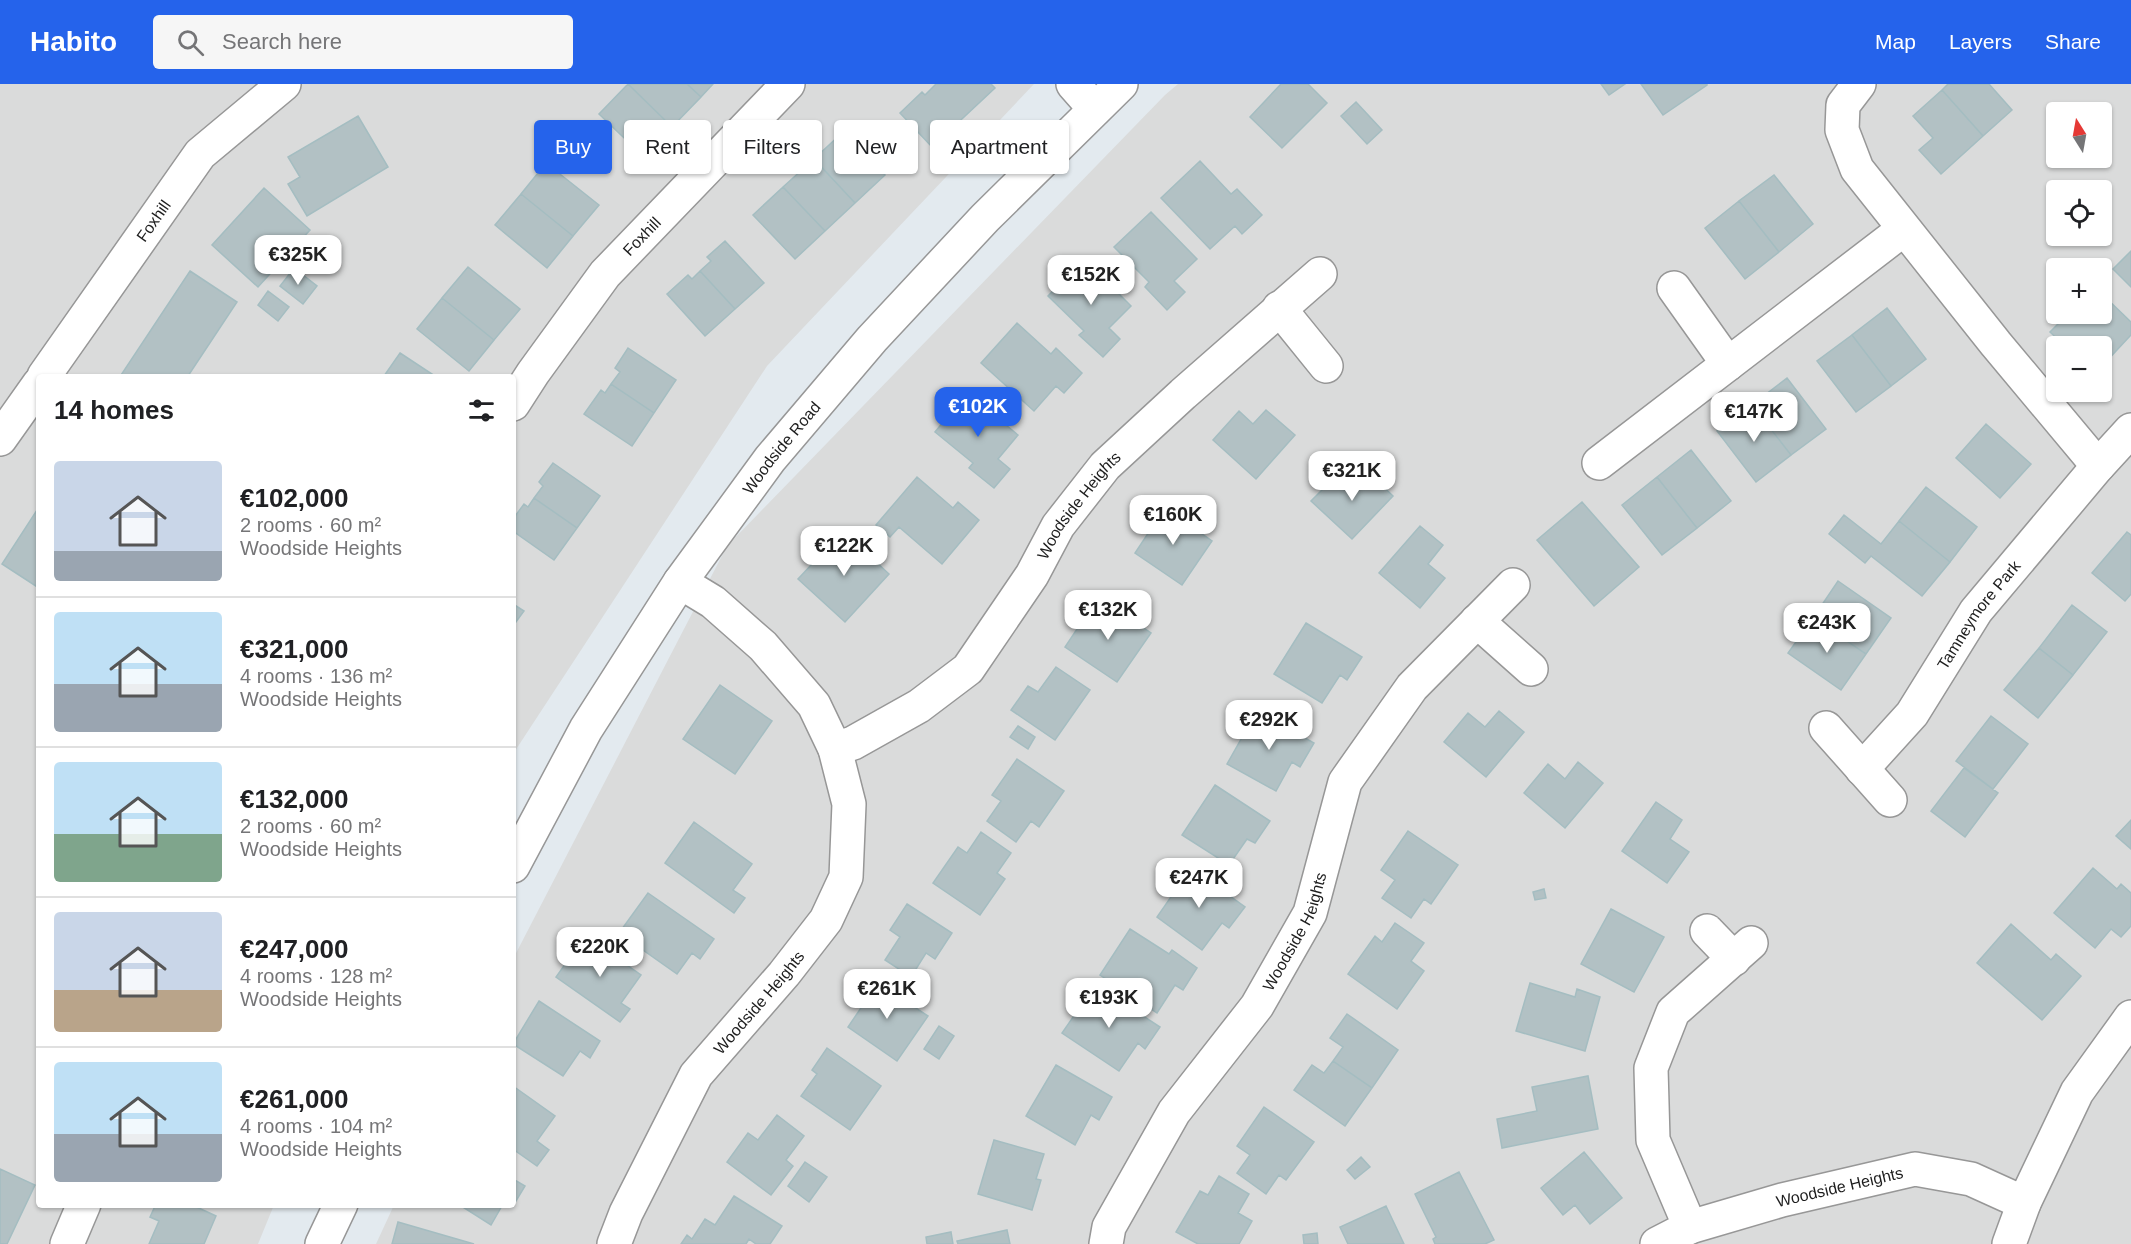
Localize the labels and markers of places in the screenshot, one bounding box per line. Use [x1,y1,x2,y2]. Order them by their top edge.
pin: €325K [256,235,340,286]
pin: €152K [1049,255,1133,306]
pin: €102K [936,387,1020,438]
pin: €147K [1712,392,1796,443]
pin: €321K [1310,451,1394,502]
pin: €160K [1131,495,1215,546]
pin: €122K [802,526,886,577]
pin: €132K [1066,590,1150,641]
pin: €243K [1785,603,1869,654]
pin: €292K [1227,700,1311,751]
pin: €247K [1157,858,1241,909]
pin: €220K [558,927,642,978]
pin: €261K [845,969,929,1020]
pin: €193K [1067,978,1151,1029]

